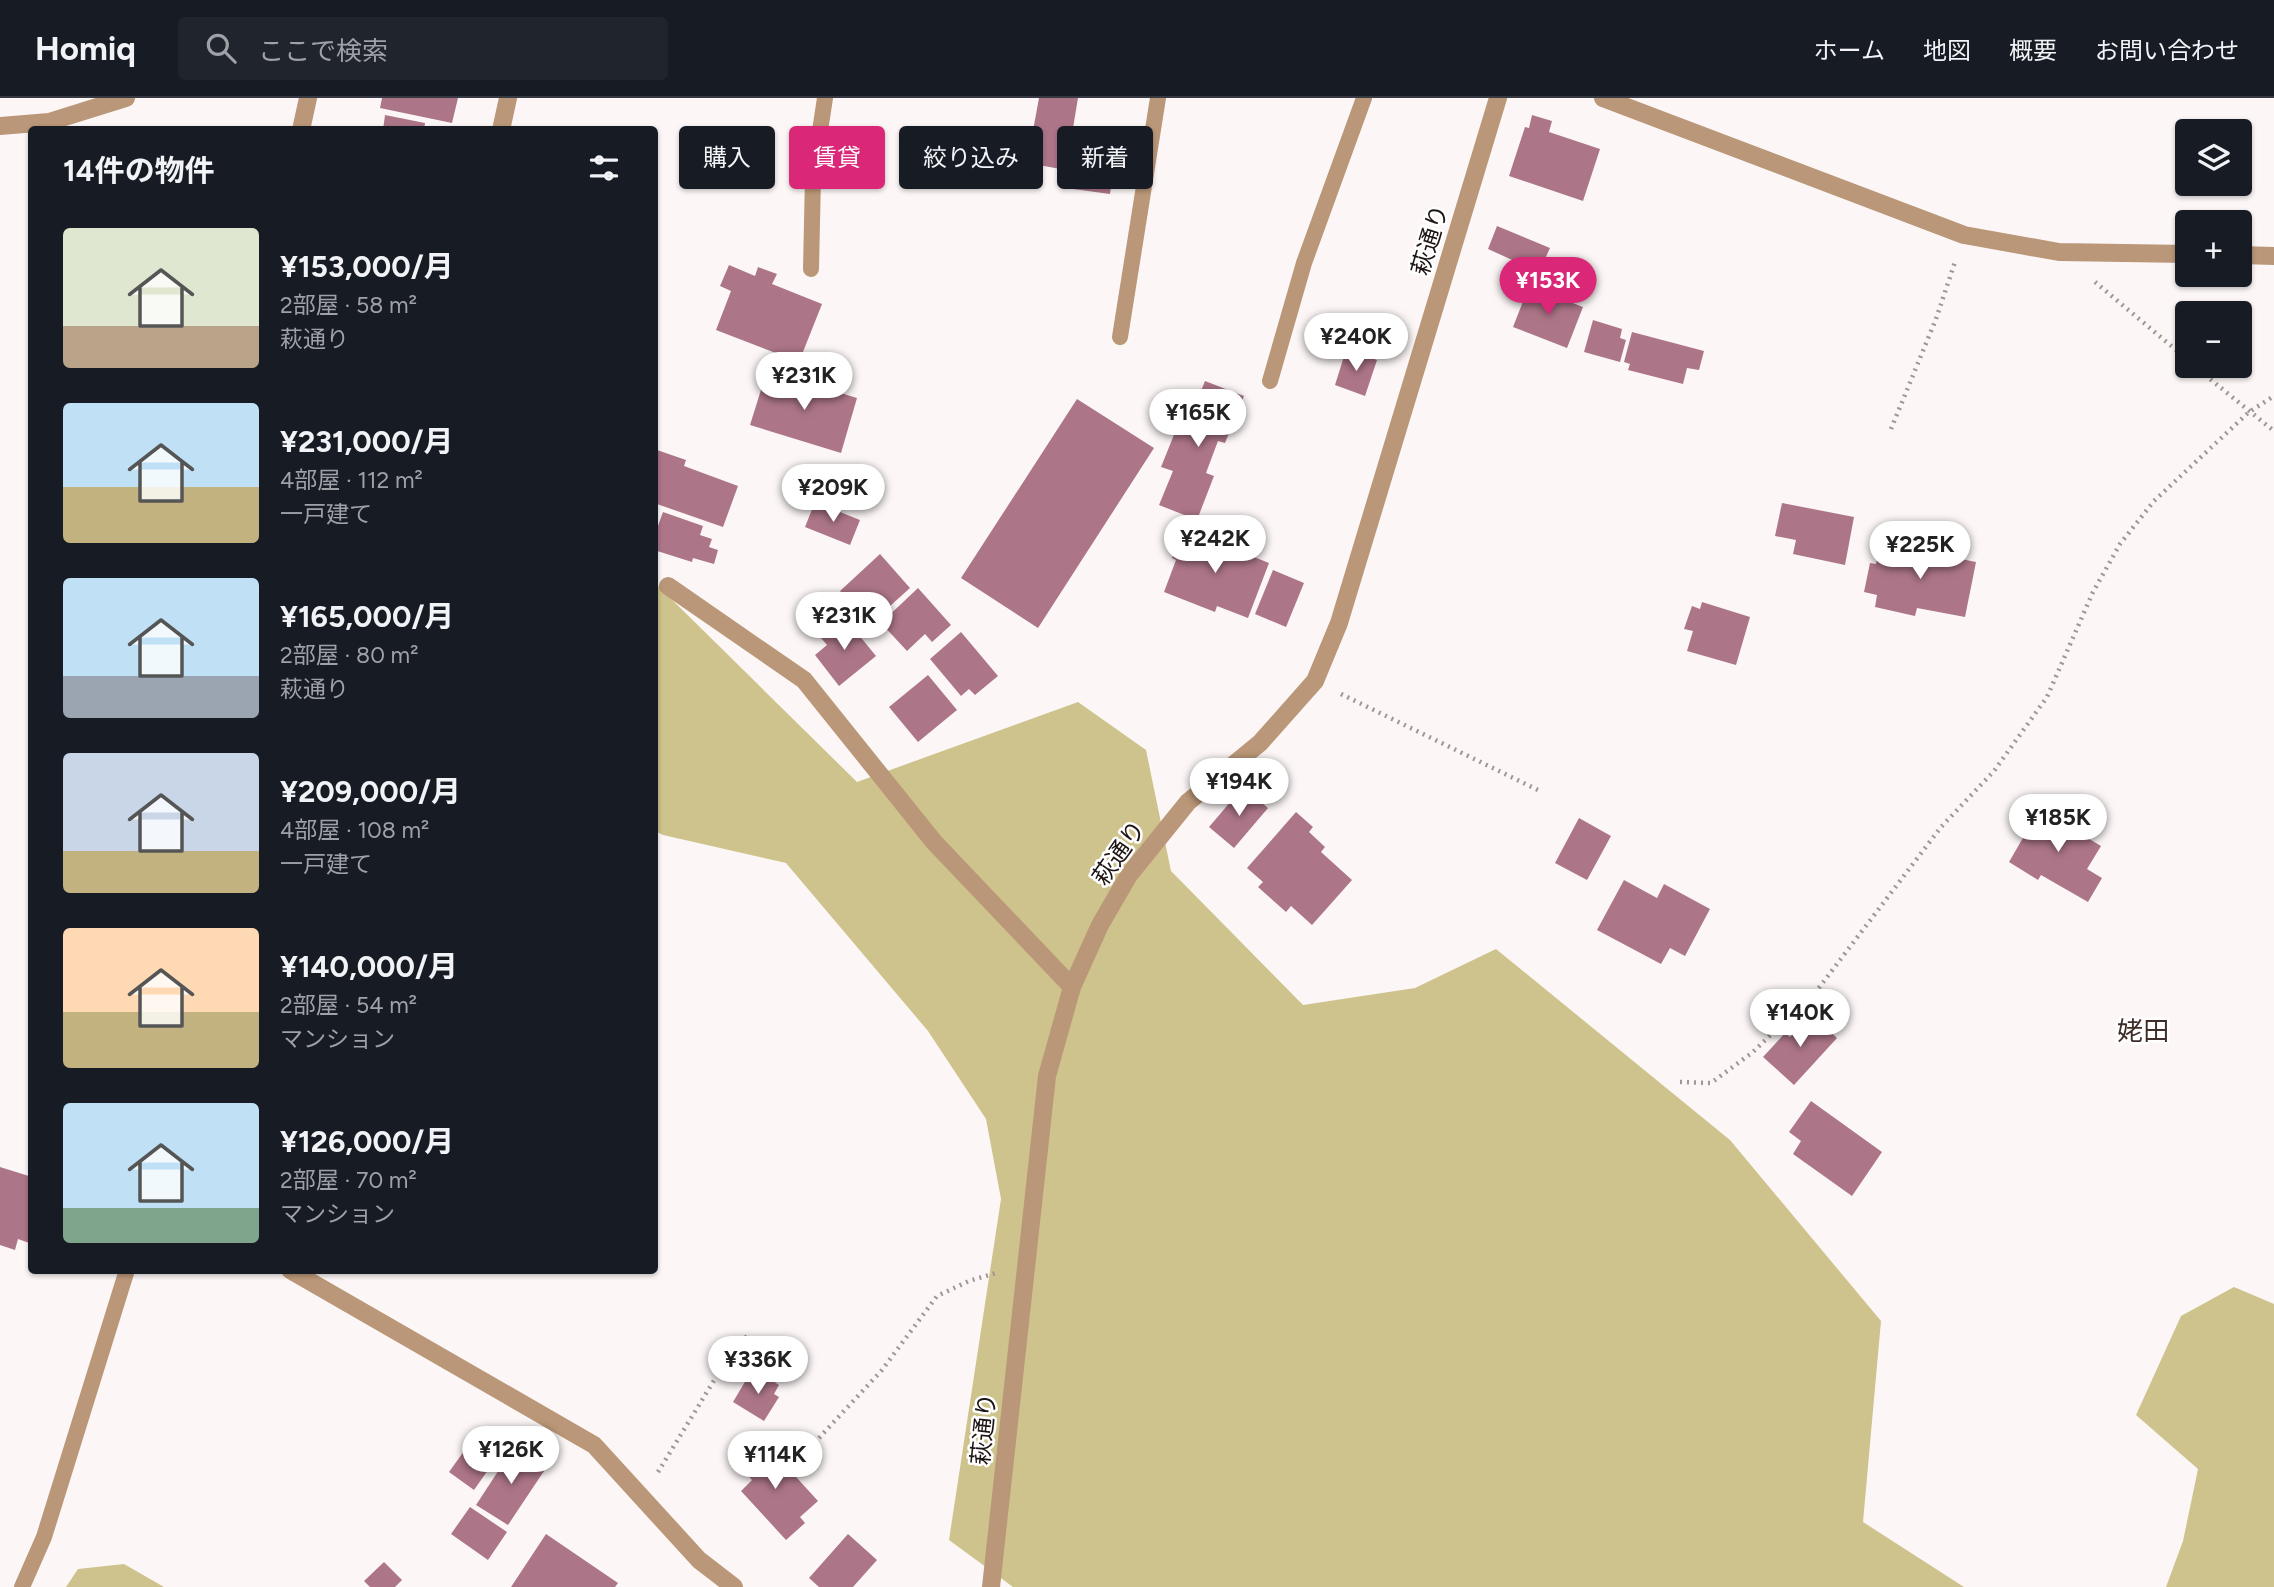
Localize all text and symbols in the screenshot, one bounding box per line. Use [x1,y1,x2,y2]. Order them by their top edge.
search box [178,17,668,80]
text: Homiq [35,29,136,68]
icon: search [202,29,240,67]
text: ここで検索 [258,35,388,67]
text: ホーム [1814,36,1885,65]
text: 地図 [1923,36,1971,65]
text: 概要 [2009,36,2057,65]
text: お問い合わせ [2095,36,2239,65]
map controls [2175,119,2252,378]
button: layers [2175,119,2252,196]
chip: 購入 [679,126,775,189]
chip: 賃貸 [789,126,885,189]
chip: 絞り込み [899,126,1043,189]
chip: 新着 [1057,126,1153,189]
icon: filters [585,149,623,187]
text: 14件の物件 [63,152,215,189]
street label: 萩通り [1405,201,1454,279]
button: + [2175,210,2252,287]
text: ¥153,000/月 [280,248,454,285]
icon: home [119,256,203,340]
pin: ¥153K [1499,258,1597,317]
text: ¥153K [1516,266,1580,294]
text: 2部屋 · 58 m² [280,291,417,319]
button: − [2175,301,2252,378]
pin: ¥240K [1307,314,1405,373]
text: ¥240K [1320,322,1392,350]
text: 萩通り [280,325,349,353]
pin: ¥231K [755,352,853,412]
text: ¥231K [772,361,836,389]
pin: ¥165K [1149,390,1247,449]
text: ¥165K [1165,398,1231,426]
text: ¥231,000/月 [280,423,454,460]
icon: home [119,431,203,515]
pin: ¥209K [784,464,882,524]
text: 4部屋 · 112 m² [280,466,423,494]
text: ¥209K [798,473,868,501]
text: 一戸建て [280,500,372,528]
pin: ¥242K [1166,516,1264,575]
pin: ¥225K [1871,522,1969,581]
text: ¥242K [1180,524,1250,552]
text: ¥225K [1885,530,1955,558]
pin: ¥231K [795,592,893,652]
text: ¥165,000/月 [280,598,454,635]
text: ¥231K [812,601,876,629]
icon: home [119,606,203,690]
text: 2部屋 · 80 m² [280,641,418,669]
text: 萩通り [280,675,349,703]
pin: ¥194K [1190,758,1288,818]
text: ¥194K [1206,767,1272,795]
text: ¥209,000/月 [280,773,461,810]
icon: home [119,781,203,865]
pin: ¥185K [2009,794,2107,854]
text: ¥185K [2025,803,2091,831]
street label: 萩通り [1086,815,1151,891]
text: 4部屋 · 108 m² [280,816,429,844]
text: 一戸建て [280,850,372,878]
text: ¥140,000/月 [280,948,458,985]
icon: home [119,956,203,1040]
pin: ¥140K [1751,990,1849,1049]
text: 2部屋 · 54 m² [280,991,417,1019]
text: ¥140K [1766,998,1834,1026]
district label: 姥田 [2117,1015,2169,1047]
text: マンション [280,1025,395,1053]
text: ¥126,000/月 [280,1123,454,1160]
icon: home [119,1131,203,1215]
text: 2部屋 · 70 m² [280,1166,417,1194]
text: マンション [280,1200,395,1228]
pin: ¥336K [709,1336,807,1396]
text: ¥336K [724,1345,792,1373]
street label: 萩通り [965,1392,1002,1466]
pin: ¥126K [462,1426,560,1486]
pin: ¥114K [726,1432,824,1491]
text: ¥126K [478,1435,544,1463]
text: ¥114K [744,1440,807,1468]

